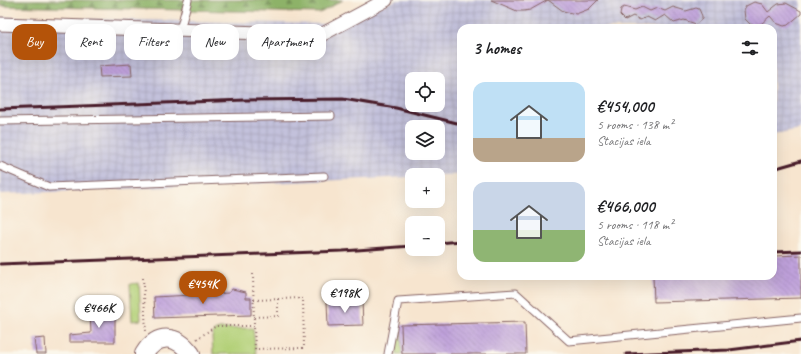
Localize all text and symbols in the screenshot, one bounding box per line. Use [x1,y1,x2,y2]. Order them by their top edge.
chip: Buy [12,24,57,60]
chip: Rent [65,24,116,60]
chip: Filters [124,24,183,60]
chip: New [191,24,239,60]
chip: Apartment [247,24,326,60]
icon: filters [739,37,761,59]
text: 3 homes [473,38,521,59]
map controls [405,72,445,256]
button: locate [405,72,445,112]
text: €454,000 [597,96,654,117]
icon: home [505,98,553,146]
text: 5 rooms · 138 m² [597,117,673,133]
button: layers [405,120,445,160]
text: Stacijas iela [597,133,650,149]
button: + [405,168,445,208]
text: €466,000 [597,196,655,217]
icon: home [505,198,553,246]
button: − [405,216,445,256]
text: 5 rooms · 118 m² [597,217,673,233]
text: Stacijas iela [597,233,650,249]
pin: €454K [175,271,231,305]
text: €454K [188,276,218,292]
pin: €198K [317,280,373,314]
text: €198K [330,285,360,301]
pin: €466K [71,295,127,329]
text: €466K [84,300,114,316]

